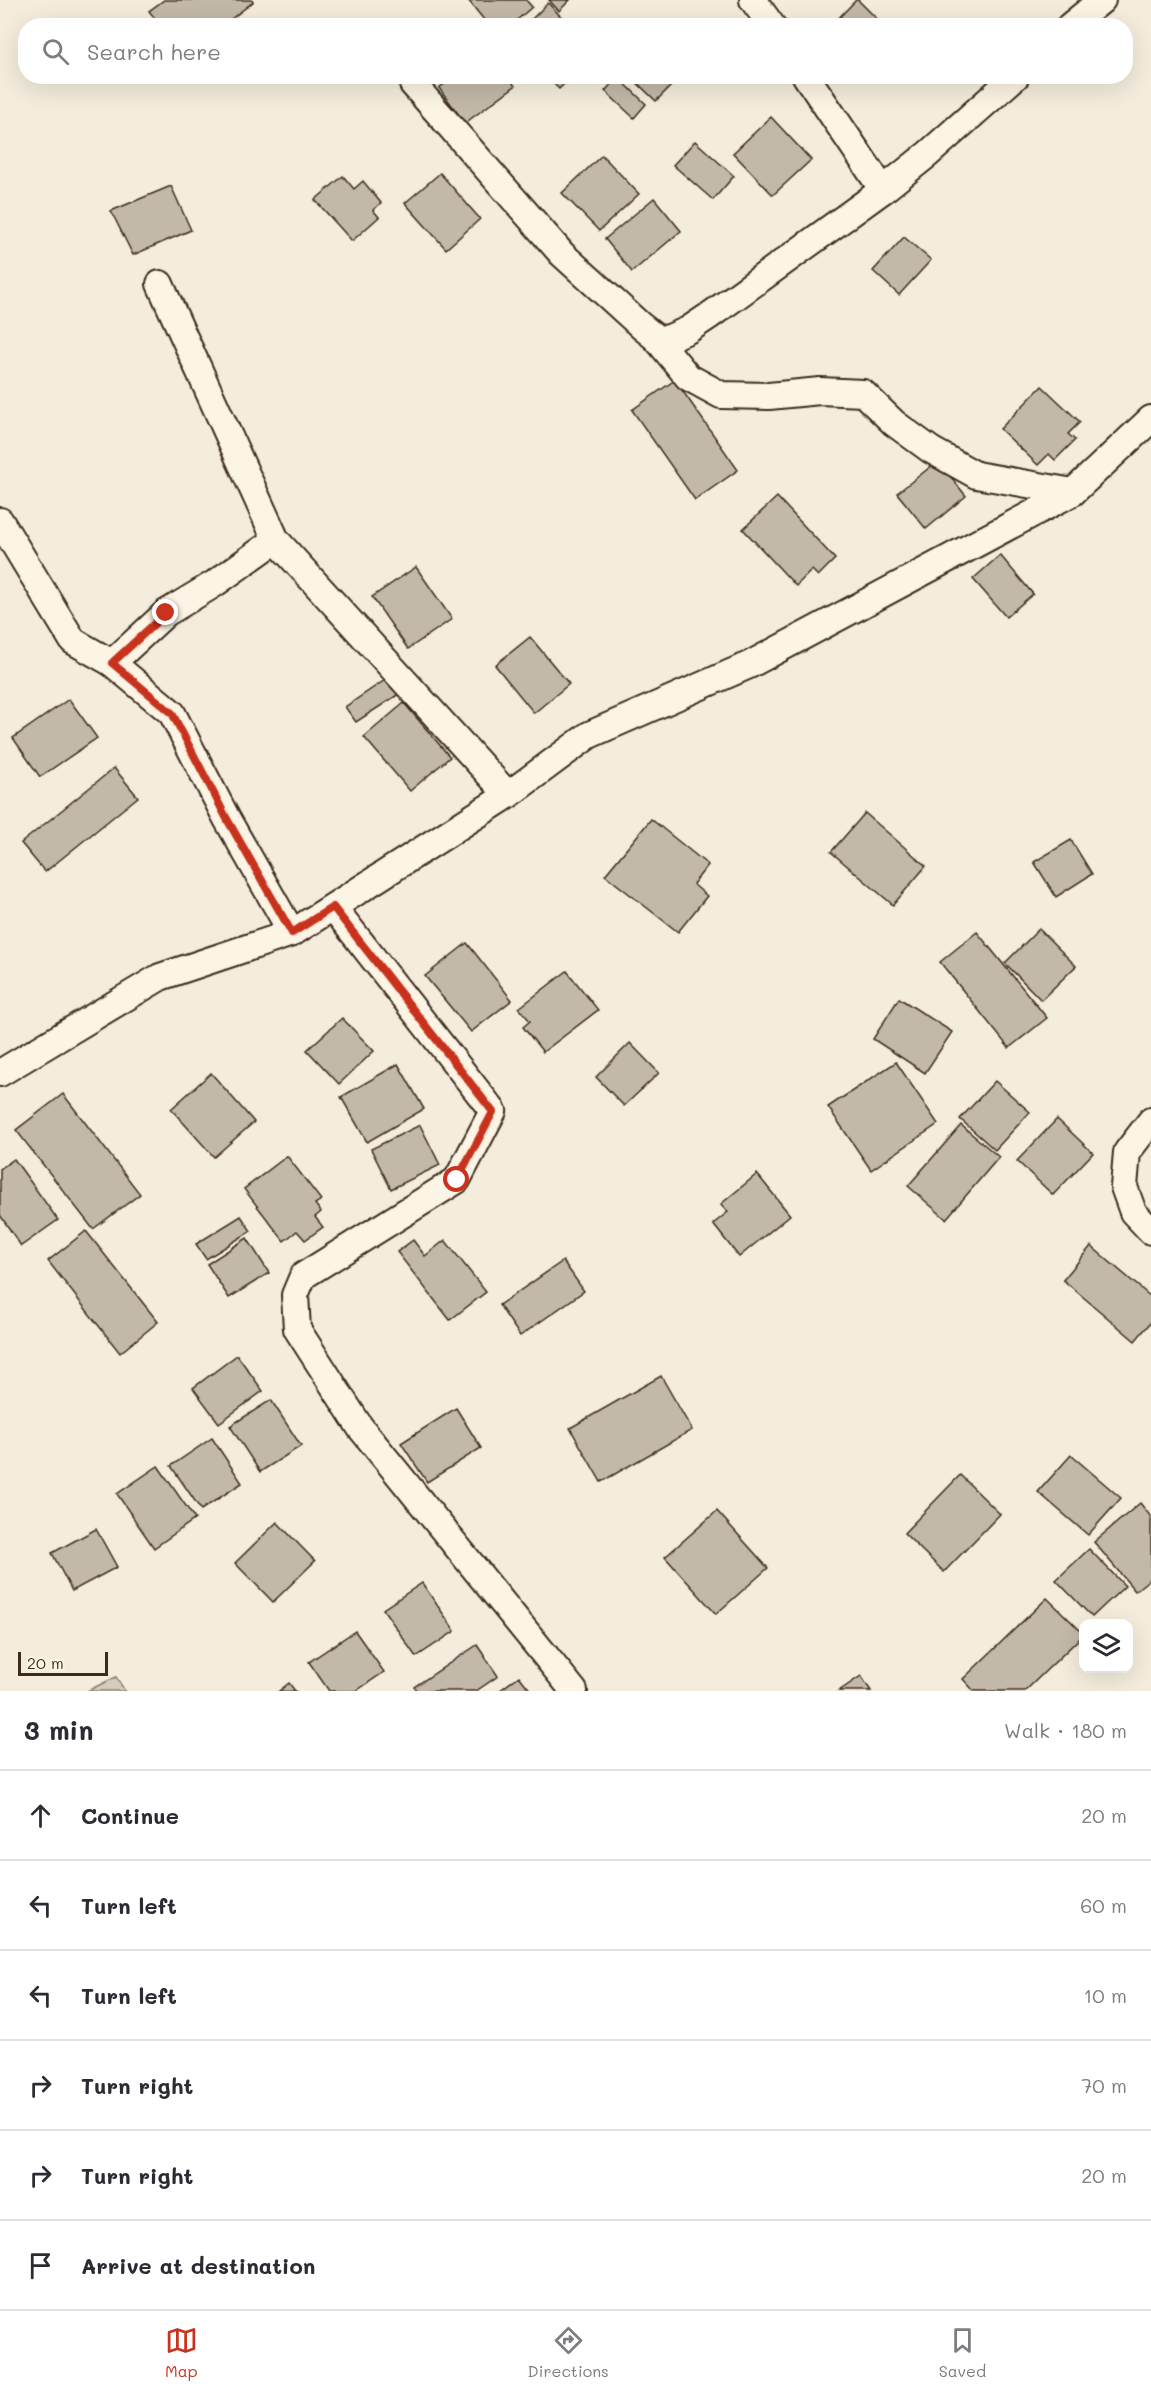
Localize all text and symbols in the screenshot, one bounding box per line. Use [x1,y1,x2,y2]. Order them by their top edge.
search box [18,18,1133,84]
icon: search [39,35,72,68]
text: Search here [87,37,221,66]
route end [152,599,178,625]
route start [443,1166,469,1192]
map controls [1079,1619,1133,1673]
button: layers [1079,1619,1133,1673]
scale bar [18,1649,108,1676]
text: 20 m [27,1652,64,1673]
text: 3 min [24,1713,93,1747]
text: Walk · 180 m [1004,1717,1127,1743]
icon: ahead [24,1799,57,1832]
text: Continue [81,1801,179,1830]
text: 20 m [1081,1802,1127,1828]
icon: left [24,1889,57,1922]
text: Turn left [81,1891,177,1920]
text: 60 m [1080,1892,1127,1918]
icon: left [24,1979,57,2012]
text: Turn left [81,1981,177,2010]
text: 10 m [1083,1982,1127,2008]
icon: right [24,2069,57,2102]
text: Turn right [81,2071,193,2100]
text: 70 m [1081,2072,1127,2098]
icon: right [24,2159,57,2192]
text: Turn right [81,2161,193,2190]
text: 20 m [1081,2162,1127,2188]
icon: arrive [24,2249,57,2282]
text: Arrive at destination [81,2251,316,2280]
tab: Map [165,2324,198,2381]
tab: Directions [528,2324,609,2381]
tab: Saved [939,2324,986,2381]

